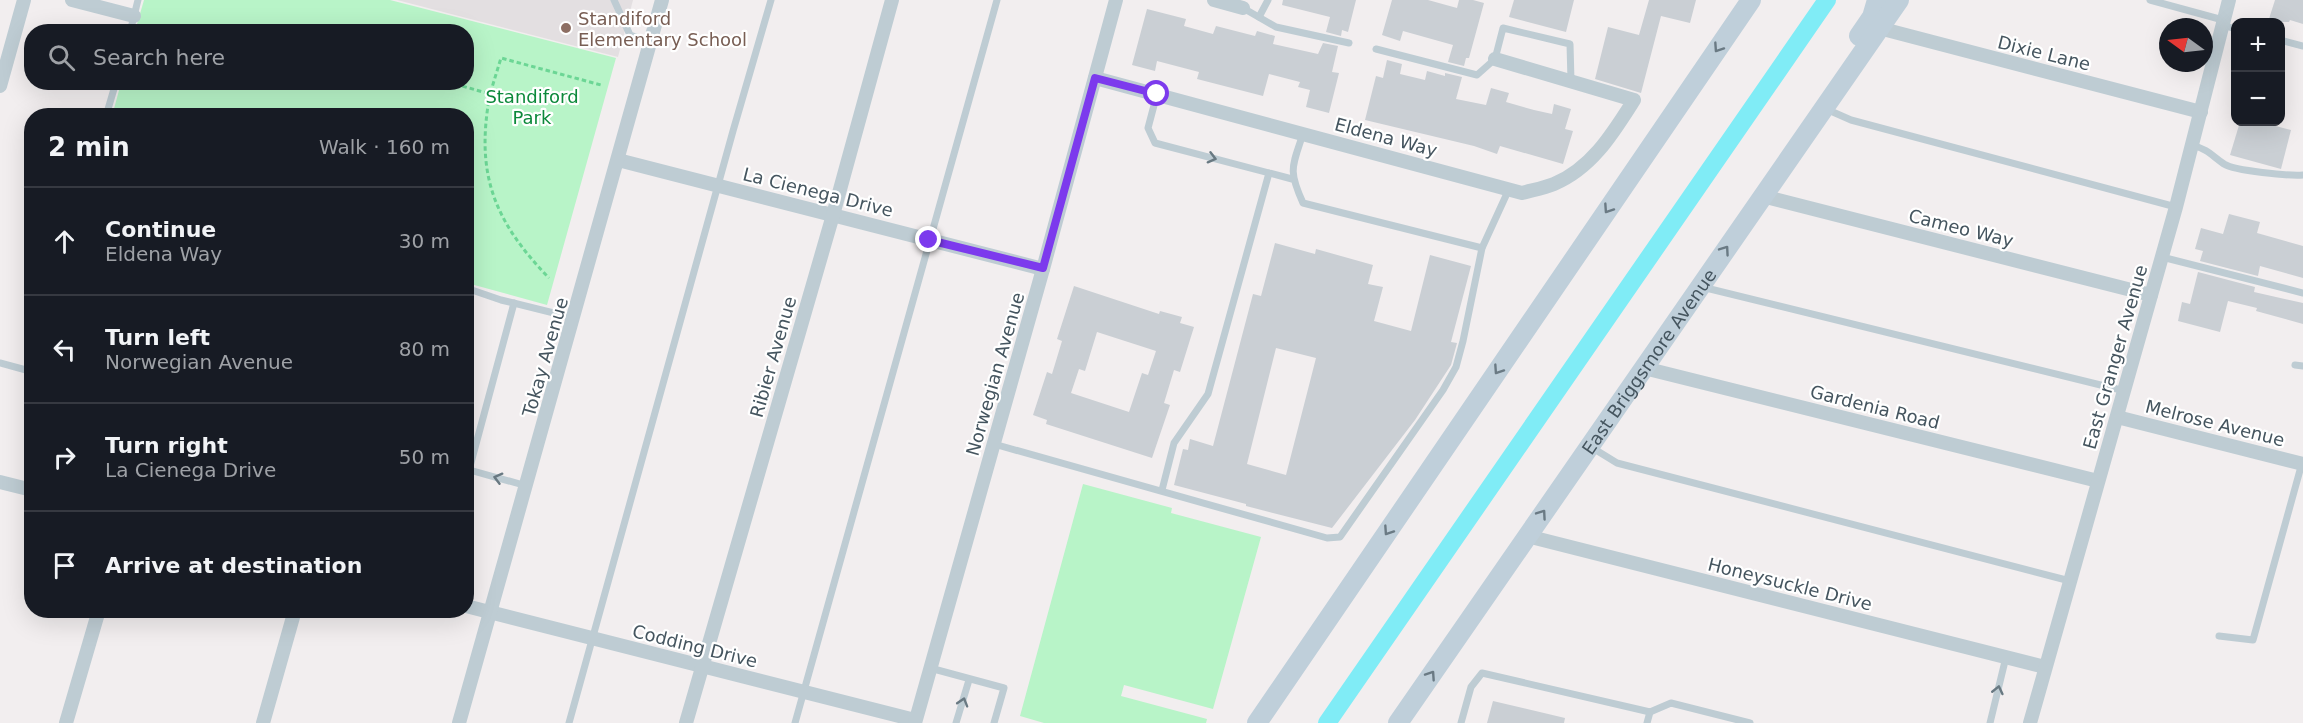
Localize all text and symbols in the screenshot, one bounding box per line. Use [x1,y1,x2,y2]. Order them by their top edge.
place label: Standiford Elementary School [578,8,747,50]
north arrow [2159,18,2213,72]
map controls [2231,18,2285,126]
button: + [2231,18,2285,72]
marker: Standiford Elementary School [559,21,573,35]
search box [24,24,474,90]
street label: Dixie Lane [1995,31,2093,75]
icon: search [45,41,78,74]
one-way arrow [1714,42,1725,53]
text: Search here [93,45,225,70]
button: − [2231,72,2285,126]
route start [1143,80,1169,106]
park label: Standiford Park [485,86,579,128]
street label: Eldena Way [1332,113,1440,161]
text: 2 min [48,132,130,162]
text: Walk · 160 m [319,135,450,159]
one-way arrow [1206,150,1216,163]
street label: La Cienega Drive [741,163,895,221]
one-way arrow [1604,203,1615,214]
street label: Cameo Way [1906,205,2016,251]
text: Continue [105,217,216,242]
icon: ahead [48,225,81,258]
route end [915,226,941,252]
text: 30 m [399,229,450,253]
text: Eldena Way [105,242,222,266]
one-way arrow [1718,246,1729,257]
street label: East Granger Avenue [2079,262,2151,452]
street label: East Briggsmore Avenue [1577,265,1720,458]
street label: Norwegian Avenue [962,290,1028,458]
street label: Ribier Avenue [746,294,800,420]
street label: Tokay Avenue [518,295,572,420]
text: Turn left [105,325,210,350]
icon: left [48,333,81,366]
text: 80 m [399,337,450,361]
text: Norwegian Avenue [105,350,293,374]
one-way arrow [1494,364,1505,375]
street label: Gardenia Road [1808,381,1942,433]
street label: Melrose Avenue [2143,396,2287,450]
text: Turn right [105,433,228,458]
icon: right [48,441,81,474]
text: 50 m [399,445,450,469]
text: La Cienega Drive [105,458,276,482]
one-way arrow [493,472,503,485]
one-way arrow [1535,510,1546,521]
one-way arrow [1384,525,1395,536]
icon: arrive [48,549,81,582]
text: Arrive at destination [105,553,362,578]
street label: Honeysuckle Drive [1706,553,1874,615]
street label: Codding Drive [630,620,760,672]
one-way arrow [1424,670,1435,681]
one-way arrow [1990,685,2003,695]
one-way arrow [956,697,968,708]

